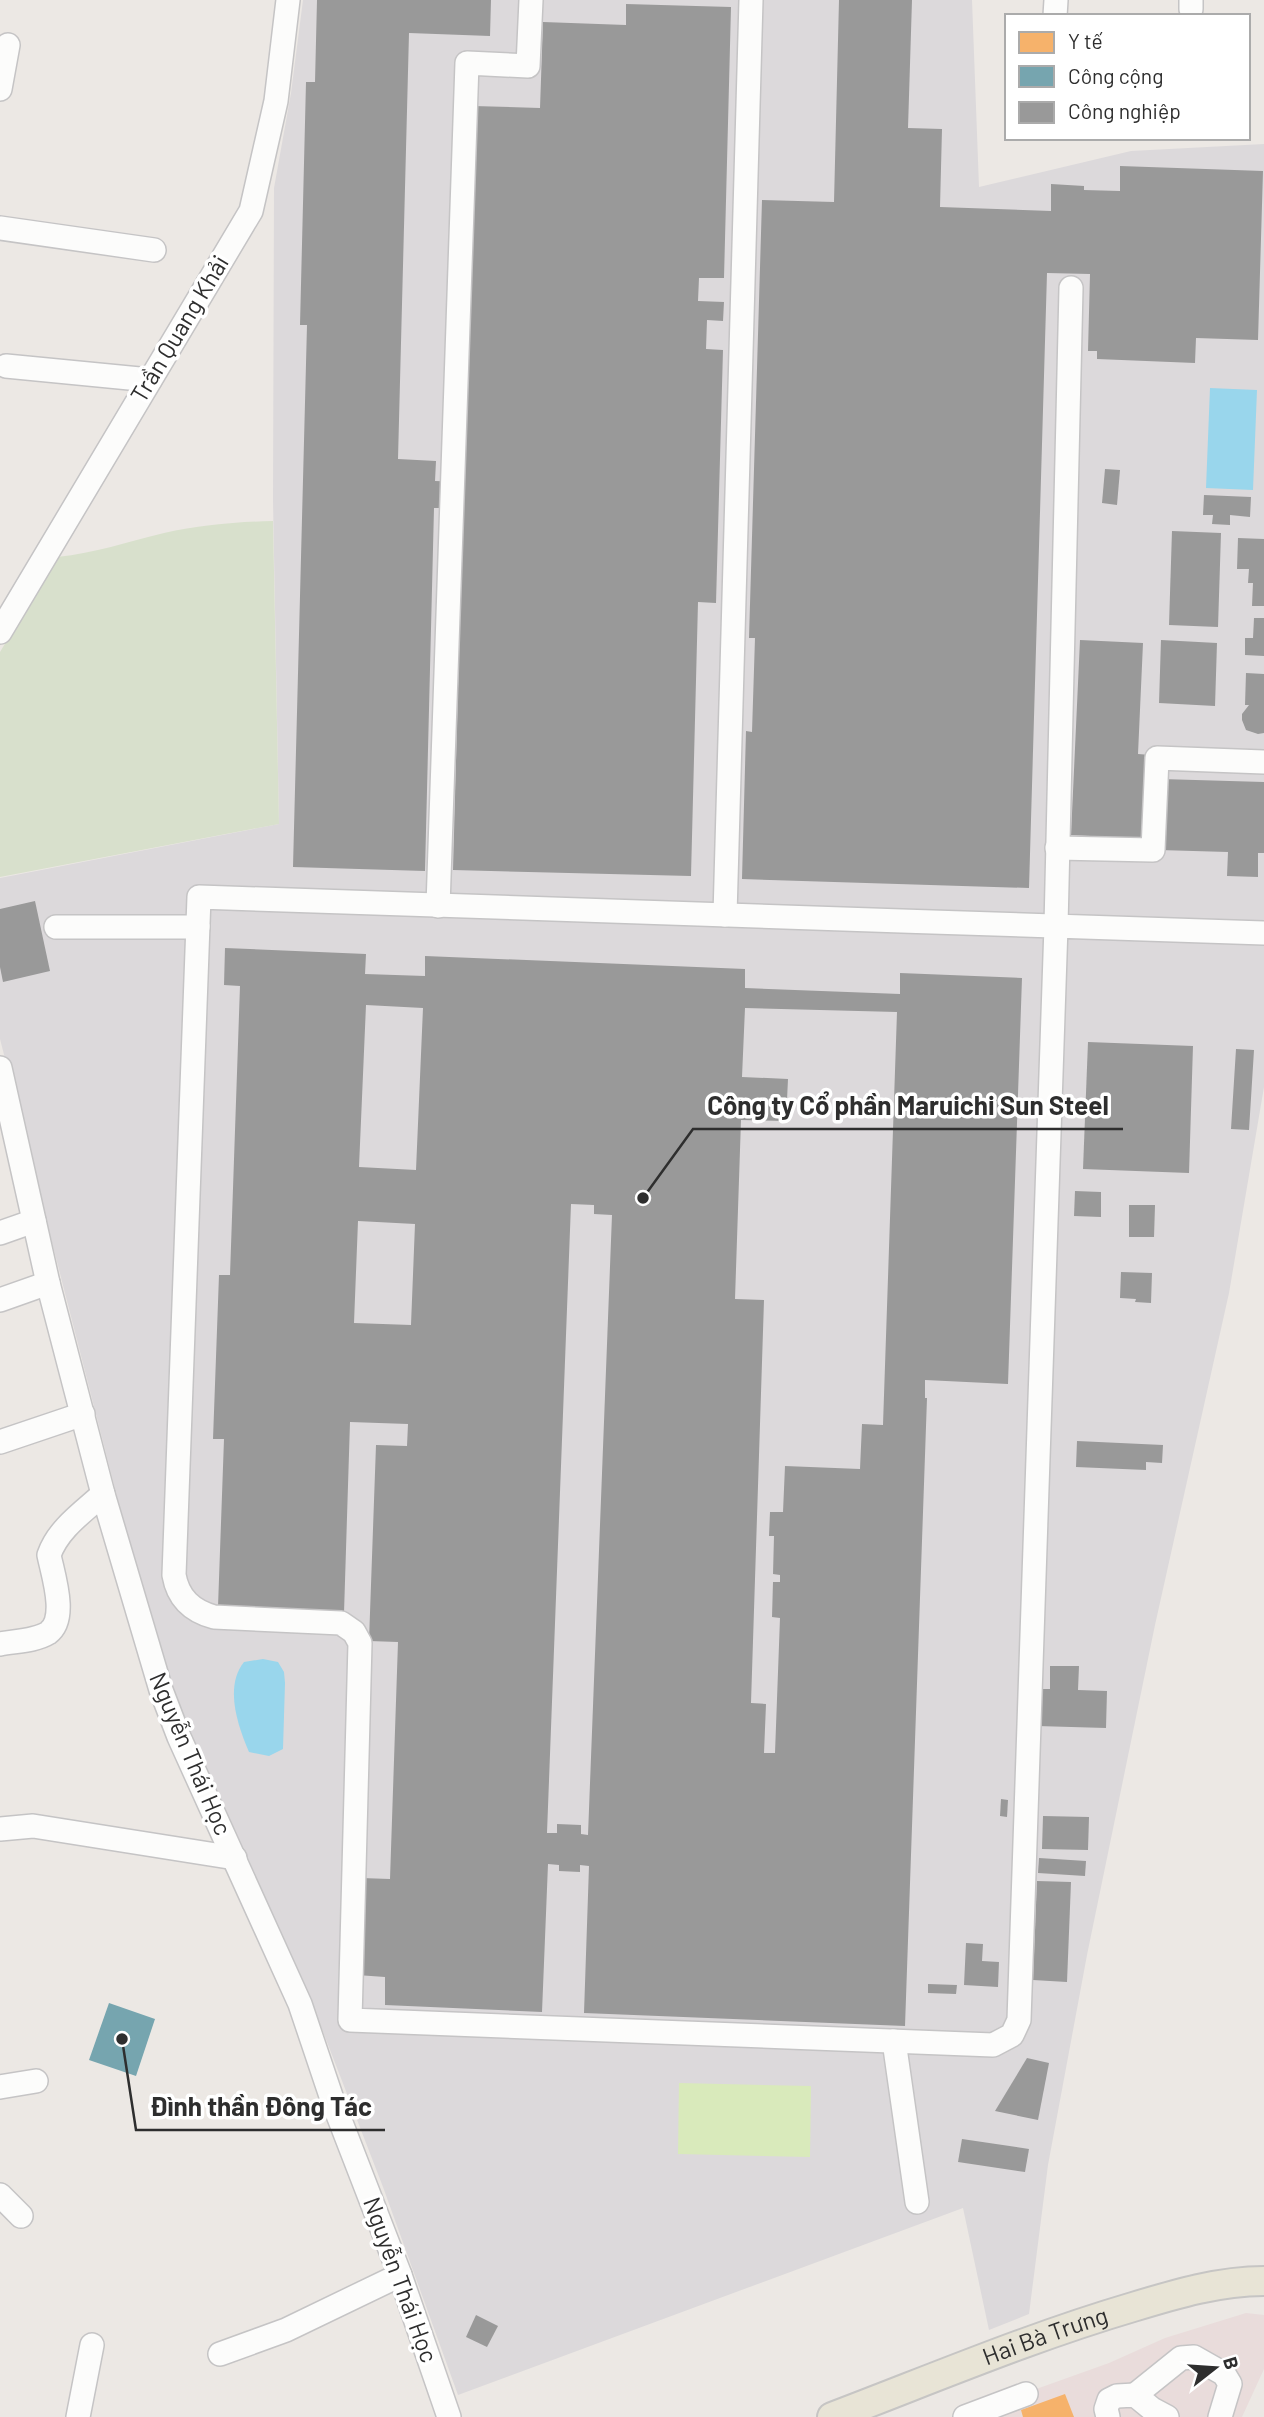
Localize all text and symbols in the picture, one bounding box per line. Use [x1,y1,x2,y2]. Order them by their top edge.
legend [1005,14,1250,140]
text: Y tế [1068,28,1103,53]
text: Công cộng [1068,63,1163,88]
text: Công nghiệp [1068,98,1181,123]
street label: Trần Quang Khải [123,249,234,407]
callout: Công ty Cổ phần Maruichi Sun Steel [693,1082,1123,1129]
text: Công ty Cổ phần Maruichi Sun Steel [707,1089,1109,1120]
street label: Nguyễn Thái Học [144,1668,239,1839]
callout: Đình thần Đông Tác [136,2083,385,2130]
text: Đình thần Đông Tác [150,2090,372,2121]
street label: Nguyễn Thái Học [358,2193,445,2366]
street label: Hai Bà Trưng [978,2300,1111,2370]
north arrow [1180,2333,1250,2403]
text: B [1219,2354,1244,2372]

